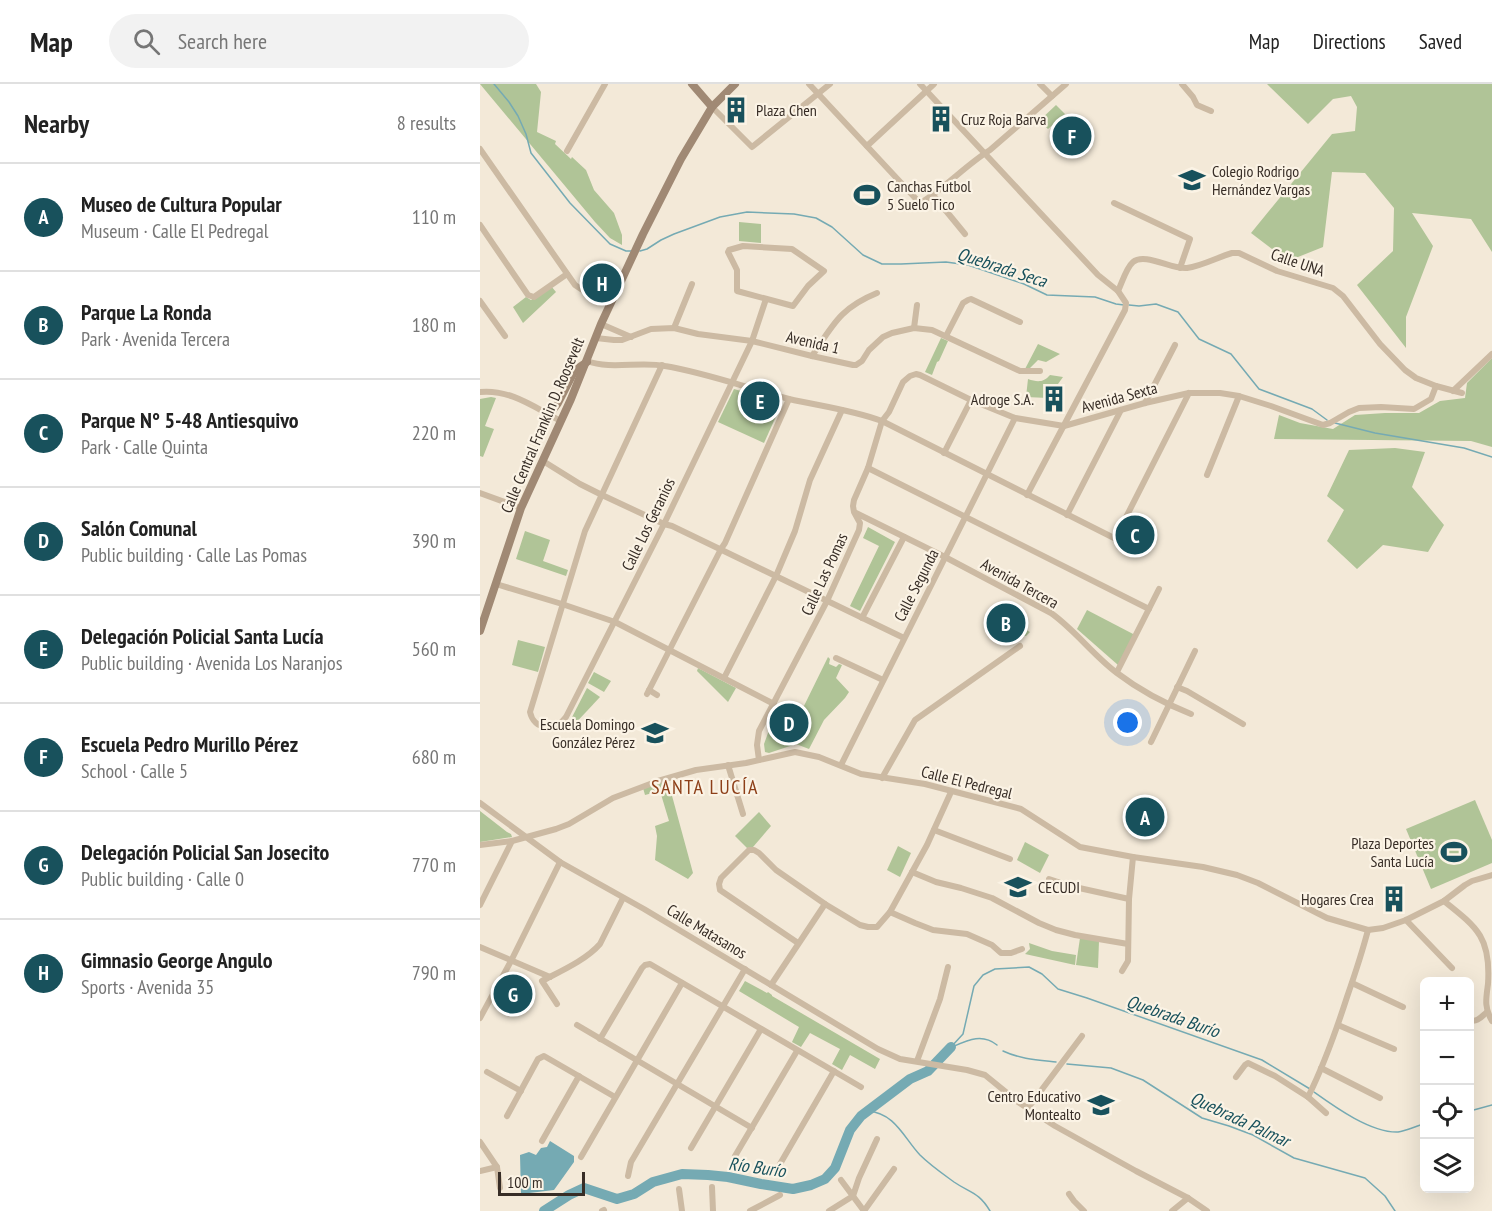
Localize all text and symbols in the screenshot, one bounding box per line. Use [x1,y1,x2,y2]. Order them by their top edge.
search box [109,14,529,68]
text: Map [30,23,73,60]
icon: search [130,25,163,58]
text: Search here [178,27,267,55]
text: Map [1249,28,1280,55]
text: Directions [1313,28,1386,55]
text: Saved [1419,28,1462,55]
building icon: Plaza Chen [721,95,751,125]
place label: Plaza Chen [756,100,817,120]
building icon: Cruz Roja Barva [926,104,956,134]
text: Nearby [24,107,89,140]
place label: Cruz Roja Barva [961,109,1046,129]
text: 8 results [397,110,456,136]
pin: F [1052,113,1092,158]
place label: Colegio Rodrigo Hernández Vargas [1212,161,1310,199]
school or university icon: Colegio Rodrigo Hernández Vargas [1177,165,1207,195]
place label: Canchas Futbol 5 Suelo Tico [887,176,971,214]
sports icon: Canchas Futbol 5 Suelo Tico [852,180,882,210]
text: Museo de Cultura Popular [81,190,282,218]
text: A [38,204,49,230]
text: 110 m [412,204,456,230]
text: Museum · Calle El Pedregal [81,218,268,244]
water label: Quebrada Seca [954,242,1050,292]
street label: Calle UNA [1269,244,1328,281]
pin: H [582,260,622,306]
text: Parque La Ronda [81,298,212,326]
text: B [39,312,48,338]
text: 180 m [412,312,456,338]
text: Park · Avenida Tercera [81,326,230,352]
street label: Avenida 1 [784,326,842,358]
street label: Calle Central Franklin D. Roosevelt [496,334,588,516]
street label: Avenida Sexta [1079,377,1159,417]
pin: E [740,378,780,424]
building icon: Adroge S.A. [1039,384,1069,414]
place label: Adroge S.A. [971,389,1034,409]
text: Parque N° 5-48 Antiesquivo [81,406,299,434]
text: C [39,420,48,446]
text: 220 m [412,420,456,446]
text: Park · Calle Quinta [81,434,208,460]
street label: Calle Los Geranios [617,474,679,574]
pin: C [1116,512,1154,558]
text: Salón Comunal [81,514,197,542]
text: D [38,528,49,554]
text: 390 m [412,528,456,554]
street label: Calle Las Pomas [796,530,852,618]
text: Public building · Calle Las Pomas [81,542,307,568]
street label: Calle Segunda [889,545,943,625]
street label: Avenida Tercera [978,553,1062,613]
pin: B [986,600,1026,646]
text: Delegación Policial Santa Lucía [81,622,324,650]
text: E [39,636,48,662]
text: 560 m [412,636,456,662]
text: Public building · Avenida Los Naranjos [81,650,342,676]
pin: D [770,700,808,746]
your location [1113,708,1142,737]
place label: Escuela Domingo González Pérez [540,714,635,752]
school or university icon: Escuela Domingo González Pérez [640,718,670,748]
text: Escuela Pedro Murillo Pérez [81,730,298,758]
text: F [39,744,48,770]
text: 680 m [412,744,456,770]
text: School · Calle 5 [81,758,188,784]
street label: Calle El Pedregal [919,761,1015,803]
district label: SANTA LUCÍA [651,774,759,800]
pin: A [1126,794,1164,840]
place label: Plaza Deportes Santa Lucía [1351,833,1434,871]
sports icon: Plaza Deportes Santa Lucía [1439,837,1469,867]
text: Delegación Policial San Josecito [81,838,329,866]
text: G [38,852,49,878]
text: 770 m [412,852,456,878]
text: Public building · Calle 0 [81,866,244,892]
school or university icon: CECUDI [1003,872,1033,902]
place label: CECUDI [1038,877,1080,897]
building icon: Hogares Crea [1379,884,1409,914]
place label: Hogares Crea [1301,889,1374,909]
street label: Calle Matasanos [663,899,751,963]
text: Gimnasio George Angulo [81,946,272,974]
text: H [38,960,49,986]
text: 790 m [412,960,456,986]
pin: G [494,972,532,1016]
text: Sports · Avenida 35 [81,974,214,1000]
map controls [1420,977,1474,1193]
button: + [1420,977,1474,1031]
water label: Quebrada Burío [1123,989,1224,1043]
button: − [1420,1031,1474,1085]
button: locate [1420,1085,1474,1139]
place label: Centro Educativo Montealto [988,1086,1081,1124]
water label: Quebrada Palmar [1187,1086,1296,1153]
school or university icon: Centro Educativo Montealto [1086,1090,1116,1120]
button: layers [1420,1139,1474,1193]
water label: Río Burío [727,1152,788,1183]
scale bar [498,1169,585,1196]
text: 100 m [507,1172,542,1192]

